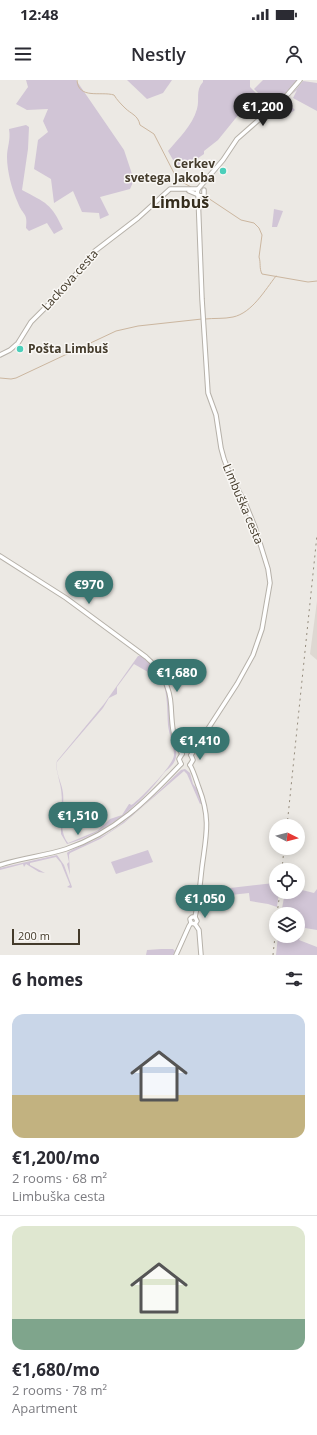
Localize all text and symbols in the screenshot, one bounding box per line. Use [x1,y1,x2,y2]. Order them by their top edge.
text: 12:48 [20,4,59,24]
text: Nestly [131,42,186,66]
icon: menu [12,43,34,65]
icon: person [283,43,305,65]
pin: €1,200 [230,93,296,127]
text: €1,200 [243,97,283,115]
place label: Cerkev svetega Jakoba [125,155,215,186]
marker: Cerkev svetega Jakoba [218,166,228,176]
district label: Limbuš [151,191,209,213]
street label: Lackova cesta [38,245,102,314]
place label: Pošta Limbuš [28,340,108,357]
marker: Pošta Limbuš [15,344,25,354]
street label: Limbuška cesta [219,461,268,547]
pin: €970 [65,571,113,605]
text: €970 [74,575,104,593]
pin: €1,680 [144,659,210,693]
text: €1,680 [157,663,197,681]
pin: €1,410 [167,727,233,761]
text: €1,410 [180,731,220,749]
pin: €1,510 [45,802,111,836]
text: €1,510 [58,806,98,824]
north arrow [269,819,305,855]
map controls [269,819,305,943]
button: locate [269,863,305,899]
pin: €1,050 [172,885,238,919]
text: €1,050 [185,889,225,907]
button: layers [269,907,305,943]
scale bar [12,927,80,946]
text: 200 m [18,928,50,943]
text: 6 homes [12,968,83,991]
icon: filters [283,968,305,990]
icon: home [123,1040,195,1112]
text: €1,200/mo [12,1146,100,1169]
text: 2 rooms · 68 m² [12,1169,107,1187]
text: Limbuška cesta [12,1187,105,1205]
icon: home [123,1252,195,1324]
text: €1,680/mo [12,1358,100,1381]
text: 2 rooms · 78 m² [12,1381,107,1399]
text: Apartment [12,1399,77,1417]

